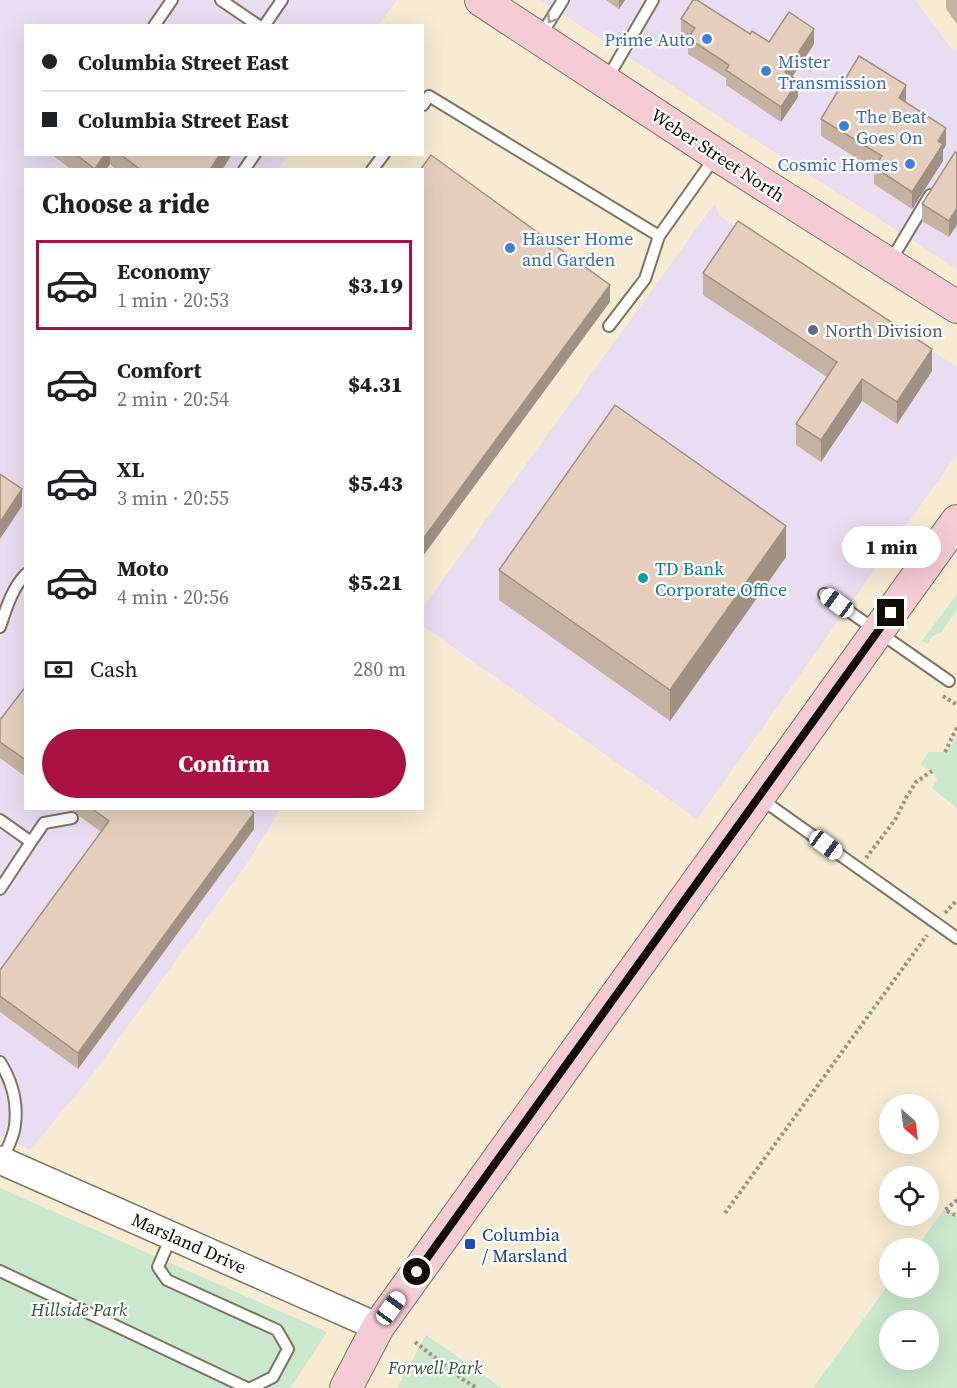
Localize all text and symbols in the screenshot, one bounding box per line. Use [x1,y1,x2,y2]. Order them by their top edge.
one-way arrow [547,13,559,23]
place label: Prime Auto [604,27,695,52]
marker: Prime Auto [700,32,714,46]
text: Columbia Street East [78,47,289,77]
place label: Mister Transmission [778,49,887,95]
marker: Mister Transmission [759,64,773,78]
street label: Weber Street North [646,102,790,208]
place label: The Beat Goes On [856,104,927,150]
text: Columbia Street East [78,105,289,135]
marker: The Beat Goes On [837,119,851,133]
place label: Cosmic Homes [777,152,898,177]
marker: Cosmic Homes [903,157,917,171]
text: Choose a ride [42,185,210,222]
place label: Hauser Home and Garden [522,226,633,272]
marker: Hauser Home and Garden [503,241,517,255]
text: Economy [117,256,211,286]
icon: car [45,258,99,312]
text: $3.19 [348,270,403,300]
text: 1 min · 20:53 [117,286,229,314]
place label: North Division [825,318,943,343]
marker: North Division [806,323,820,337]
text: Comfort [117,355,201,385]
icon: car [45,357,99,411]
text: $4.31 [348,369,403,399]
text: 2 min · 20:54 [117,385,229,413]
text: XL [117,454,144,484]
icon: car [45,456,99,510]
text: $5.43 [348,468,403,498]
text: 3 min · 20:55 [117,484,229,512]
callout: 1 min [842,526,940,568]
text: 1 min [865,533,918,561]
text: Moto [117,553,169,583]
icon: car [45,555,99,609]
place label: TD Bank Corporate Office [655,556,787,602]
text: $5.21 [348,567,403,597]
marker: TD Bank Corporate Office [636,571,650,585]
text: 4 min · 20:56 [117,583,229,611]
car [817,585,857,621]
route end [877,599,904,626]
icon: cash [42,653,75,686]
text: Cash [90,654,138,684]
text: 280 m [353,655,406,683]
button: Confirm [42,729,406,798]
car [806,827,846,863]
north arrow [879,1094,939,1154]
map controls [879,1094,939,1370]
button: locate [879,1166,939,1226]
street label: Marsland Drive [128,1207,250,1279]
place label: Columbia / Marsland [482,1222,568,1268]
marker: Columbia / Marsland [463,1237,477,1251]
button: + [879,1238,939,1298]
route start [403,1258,430,1285]
car [373,1288,409,1328]
park label: Hillside Park [30,1297,128,1322]
button: − [879,1310,939,1370]
park label: Forwell Park [387,1355,483,1380]

